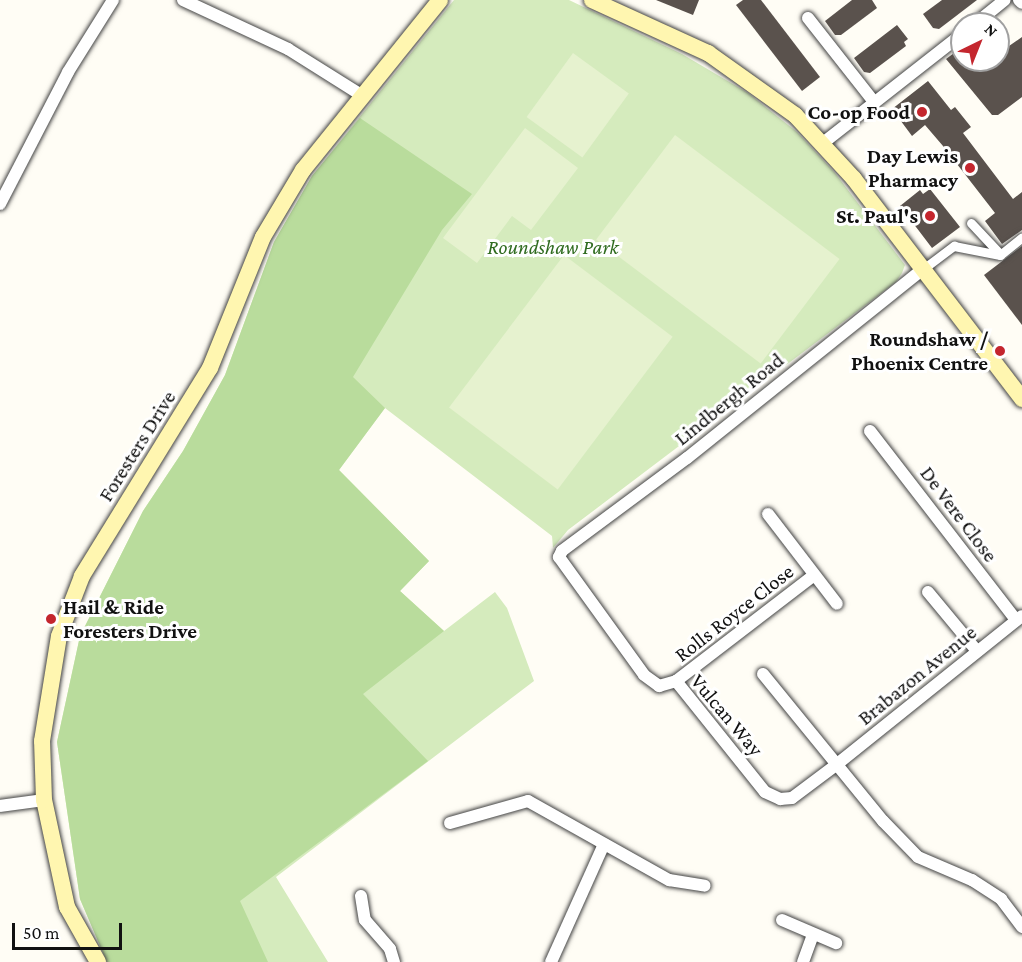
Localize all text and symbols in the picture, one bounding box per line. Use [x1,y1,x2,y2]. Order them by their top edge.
north arrow [950,12,1010,72]
text: N [981,20,1001,40]
place label: Co-op Food [808,99,910,125]
marker: Co-op Food [915,105,929,119]
place label: Day Lewis Pharmacy [867,143,958,193]
marker: Day Lewis Pharmacy [963,161,977,175]
place label: St. Paul's [836,203,918,229]
marker: St. Paul's [923,209,937,223]
park label: Roundshaw Park [487,234,619,260]
place label: Roundshaw / Phoenix Centre [851,326,988,376]
marker: Roundshaw / Phoenix Centre [993,344,1007,358]
street label: Lindbergh Road [669,347,789,451]
street label: Foresters Drive [93,386,181,506]
street label: De Vere Close [915,461,1003,567]
street label: Rolls Royce Close [670,559,798,667]
place label: Hail & Ride Foresters Drive [63,594,197,644]
marker: Hail & Ride Foresters Drive [44,612,58,626]
street label: Brabazon Avenue [853,620,981,730]
street label: Vulcan Way [685,669,769,761]
scale bar [15,911,124,949]
text: 50 m [23,923,60,943]

